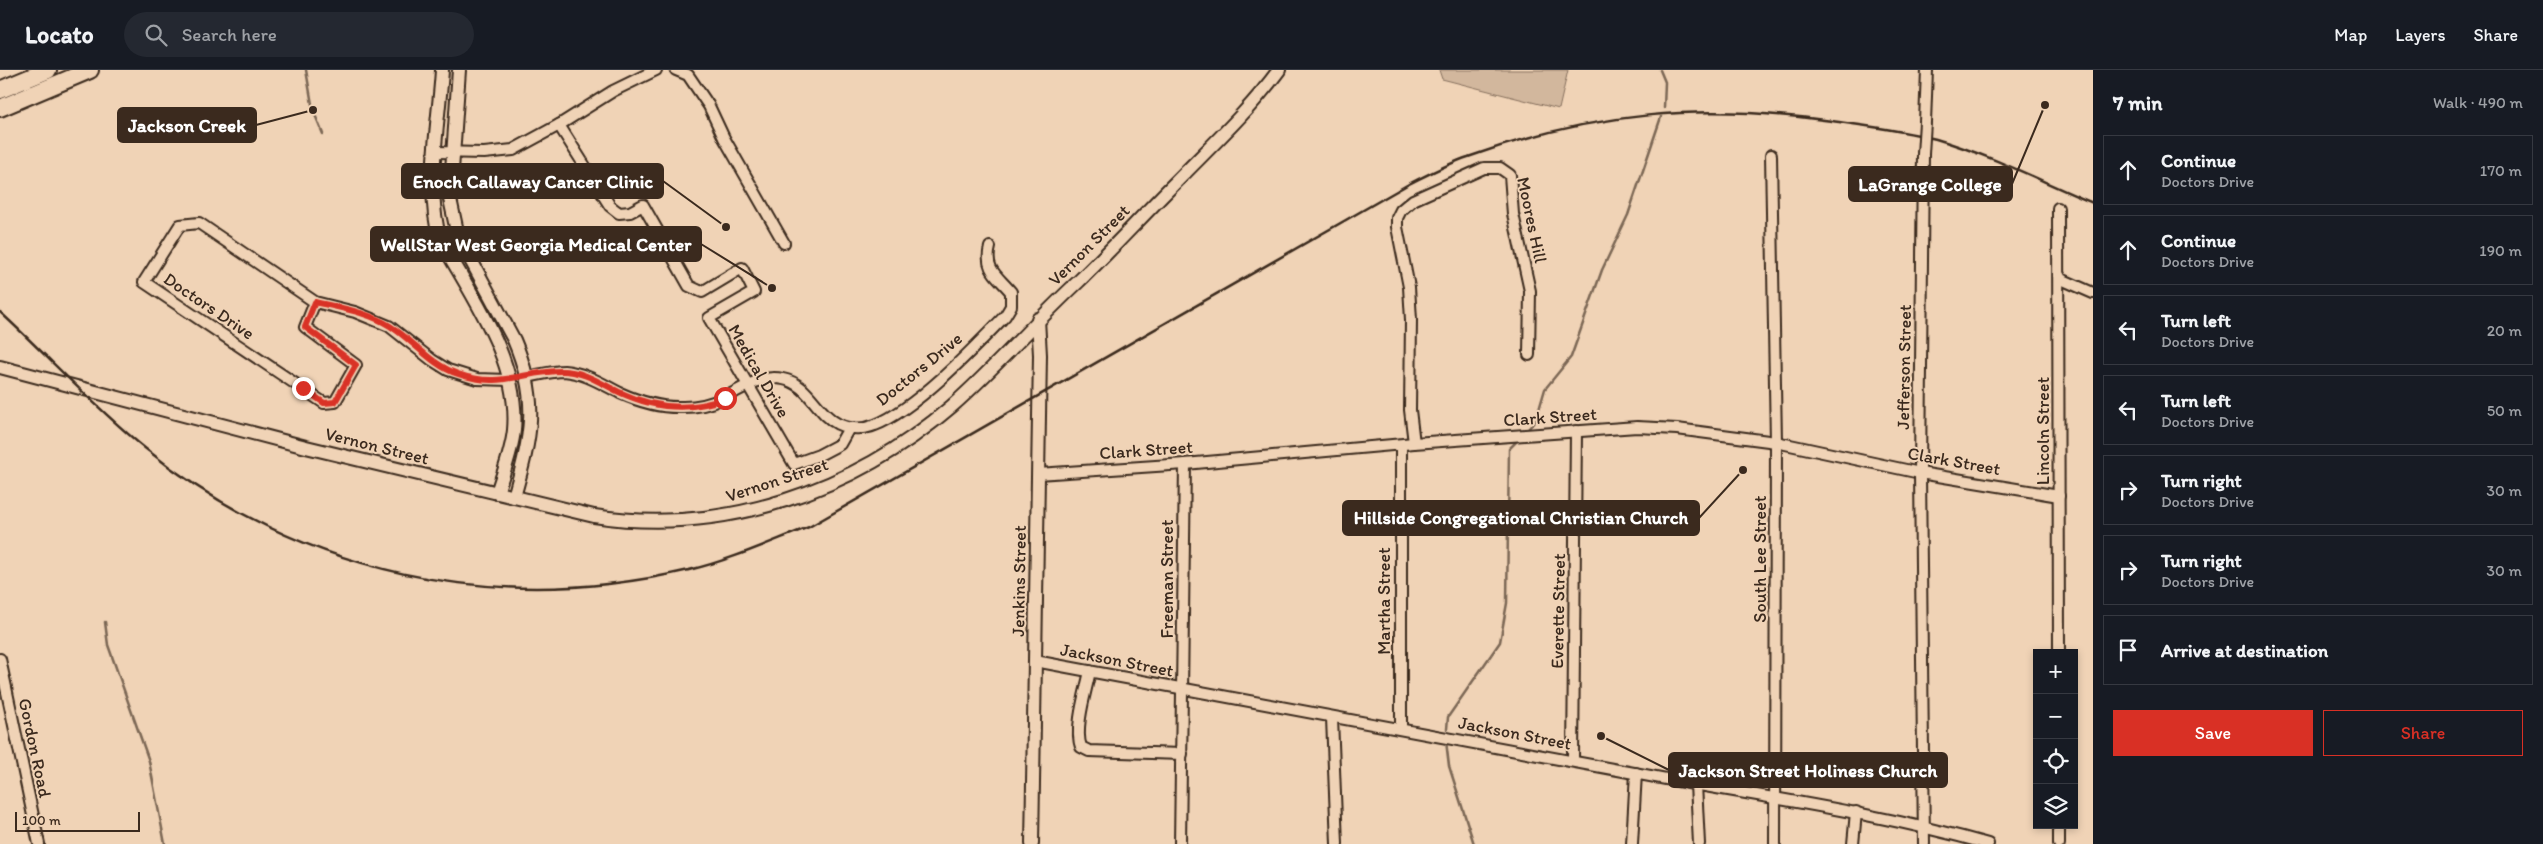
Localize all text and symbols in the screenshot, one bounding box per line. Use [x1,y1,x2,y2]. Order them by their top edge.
search box [124,12,474,57]
text: Locato [25,20,94,49]
icon: search [142,21,170,49]
text: Search here [182,23,277,46]
text: Map [2334,24,2367,46]
text: Layers [2395,24,2445,46]
text: Share [2473,24,2518,46]
text: 7 min [2113,90,2162,115]
text: Walk · 490 m [2433,93,2523,112]
callout: Jackson Creek [118,108,256,142]
text: Jackson Creek [127,114,246,137]
text: Continue [2161,149,2236,172]
icon: ahead [2114,156,2142,184]
text: 170 m [2480,161,2522,180]
callout: Enoch Callaway Cancer Clinic [402,164,663,198]
callout: LaGrange College [1849,167,2012,201]
text: Enoch Callaway Cancer Clinic [413,170,653,193]
text: Doctors Drive [2161,172,2254,191]
text: LaGrange College [1858,173,2002,196]
street label: Moores Hill [1512,175,1552,265]
street label: Vernon Street [1044,199,1135,290]
callout: WellStar West Georgia Medical Center [371,227,701,261]
text: Continue [2161,229,2236,252]
text: WellStar West Georgia Medical Center [381,233,692,256]
icon: ahead [2114,236,2142,264]
text: 190 m [2479,241,2522,260]
text: Doctors Drive [2161,252,2254,271]
street label: Doctors Drive [159,268,259,344]
street label: Jefferson Street [1892,304,1916,430]
text: Turn left [2161,309,2231,332]
icon: left [2114,316,2142,344]
street label: Medical Drive [723,320,795,422]
text: 20 m [2487,321,2522,340]
street label: Doctors Drive [871,327,967,411]
text: Doctors Drive [2161,332,2254,351]
route end [292,377,315,400]
street label: Lincoln Street [2032,377,2054,485]
route start [714,387,737,410]
text: Turn left [2161,389,2231,412]
icon: left [2114,396,2142,424]
text: 50 m [2487,401,2522,420]
street label: Clark Street [1502,403,1598,431]
text: Doctors Drive [2161,412,2254,431]
street label: Vernon Street [323,422,431,470]
street label: Clark Street [1098,436,1194,464]
street label: Clark Street [1906,442,2002,480]
street label: Vernon Street [723,453,831,507]
text: Turn right [2161,469,2242,492]
icon: right [2114,476,2142,504]
text: 30 m [2486,481,2522,500]
text: Doctors Drive [2161,492,2254,511]
street label: South Lee Street [1749,495,1771,623]
callout: Hillside Congregational Christian Church [1343,501,1699,535]
text: Hillside Congregational Christian Church [1354,506,1689,529]
street label: Freeman Street [1156,519,1178,639]
street label: Jenkins Street [1007,525,1031,637]
street label: Martha Street [1373,547,1395,655]
text: Turn right [2161,549,2242,572]
street label: Everette Street [1546,553,1570,669]
icon: right [2114,556,2142,584]
text: 30 m [2486,561,2522,580]
text: Doctors Drive [2161,572,2254,591]
icon: arrive [2114,636,2142,664]
street label: Jackson Street [1059,638,1176,682]
text: Arrive at destination [2161,639,2328,662]
map controls [2033,649,2078,829]
button: + [2033,649,2078,694]
button: − [2033,694,2078,739]
street label: Gordon Road [14,696,56,800]
button: Save [2113,710,2313,756]
button: Share [2323,710,2523,756]
street label: Jackson Street [1457,711,1574,755]
button: locate [2033,739,2078,784]
callout: Jackson Street Holiness Church [1669,753,1947,787]
text: Jackson Street Holiness Church [1678,759,1938,782]
button: layers [2033,784,2078,829]
scale bar [15,809,140,832]
text: 100 m [22,812,61,829]

